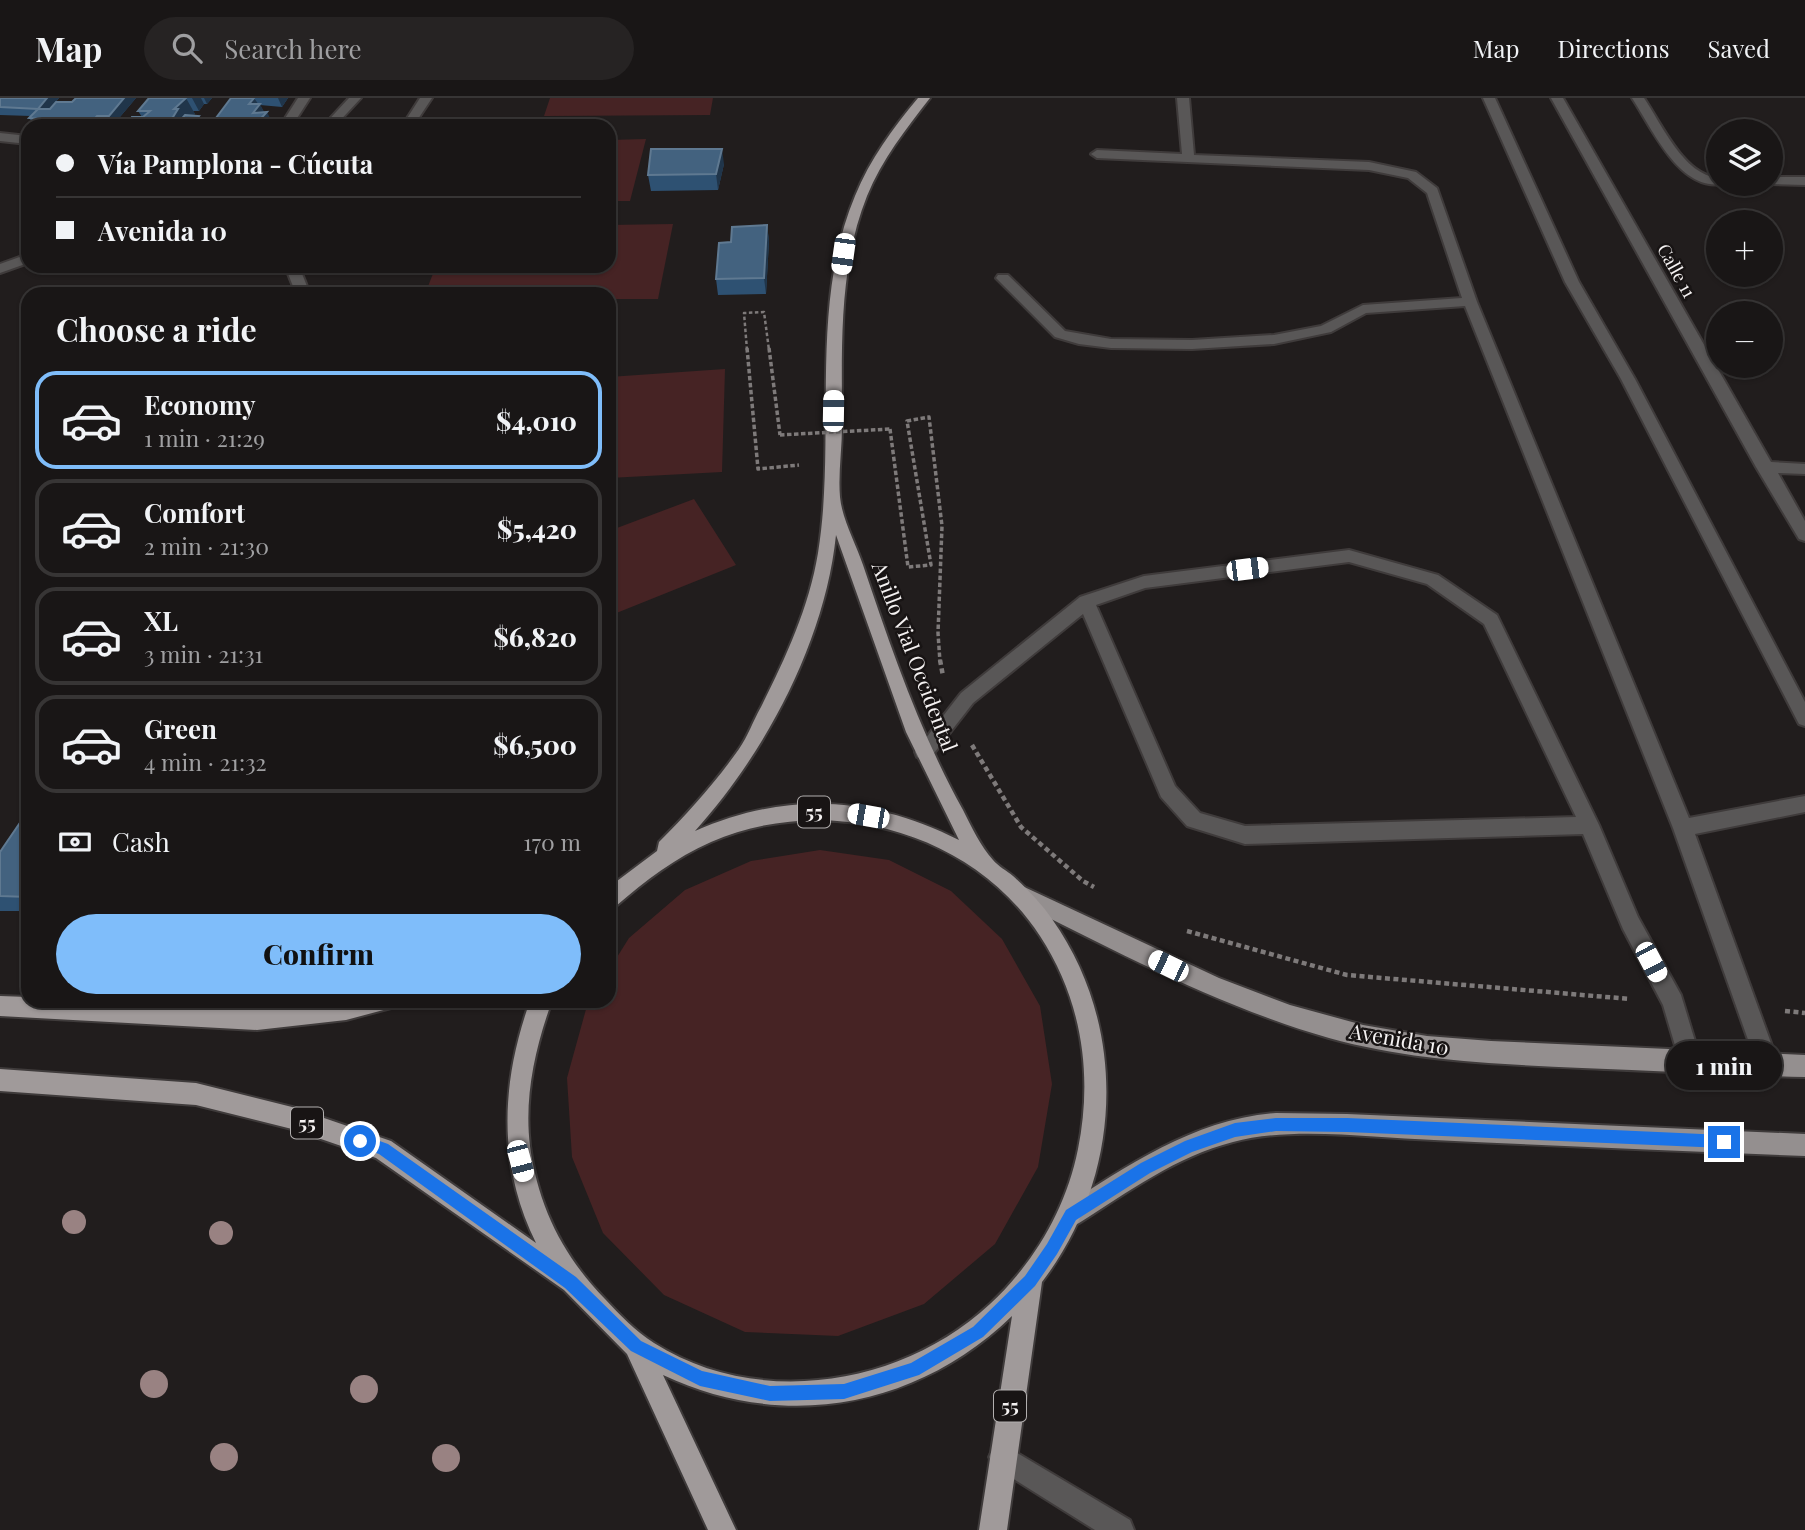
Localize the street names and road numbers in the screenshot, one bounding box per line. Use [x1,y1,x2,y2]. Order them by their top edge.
street label: Calle 11 [1652,239,1702,302]
street label: Anillo Vial Occidental [866,556,965,755]
road number: 55 [798,796,830,828]
street label: Avenida 10 [1346,1015,1451,1061]
road number: 55 [291,1107,323,1138]
road number: 55 [994,1390,1026,1422]

